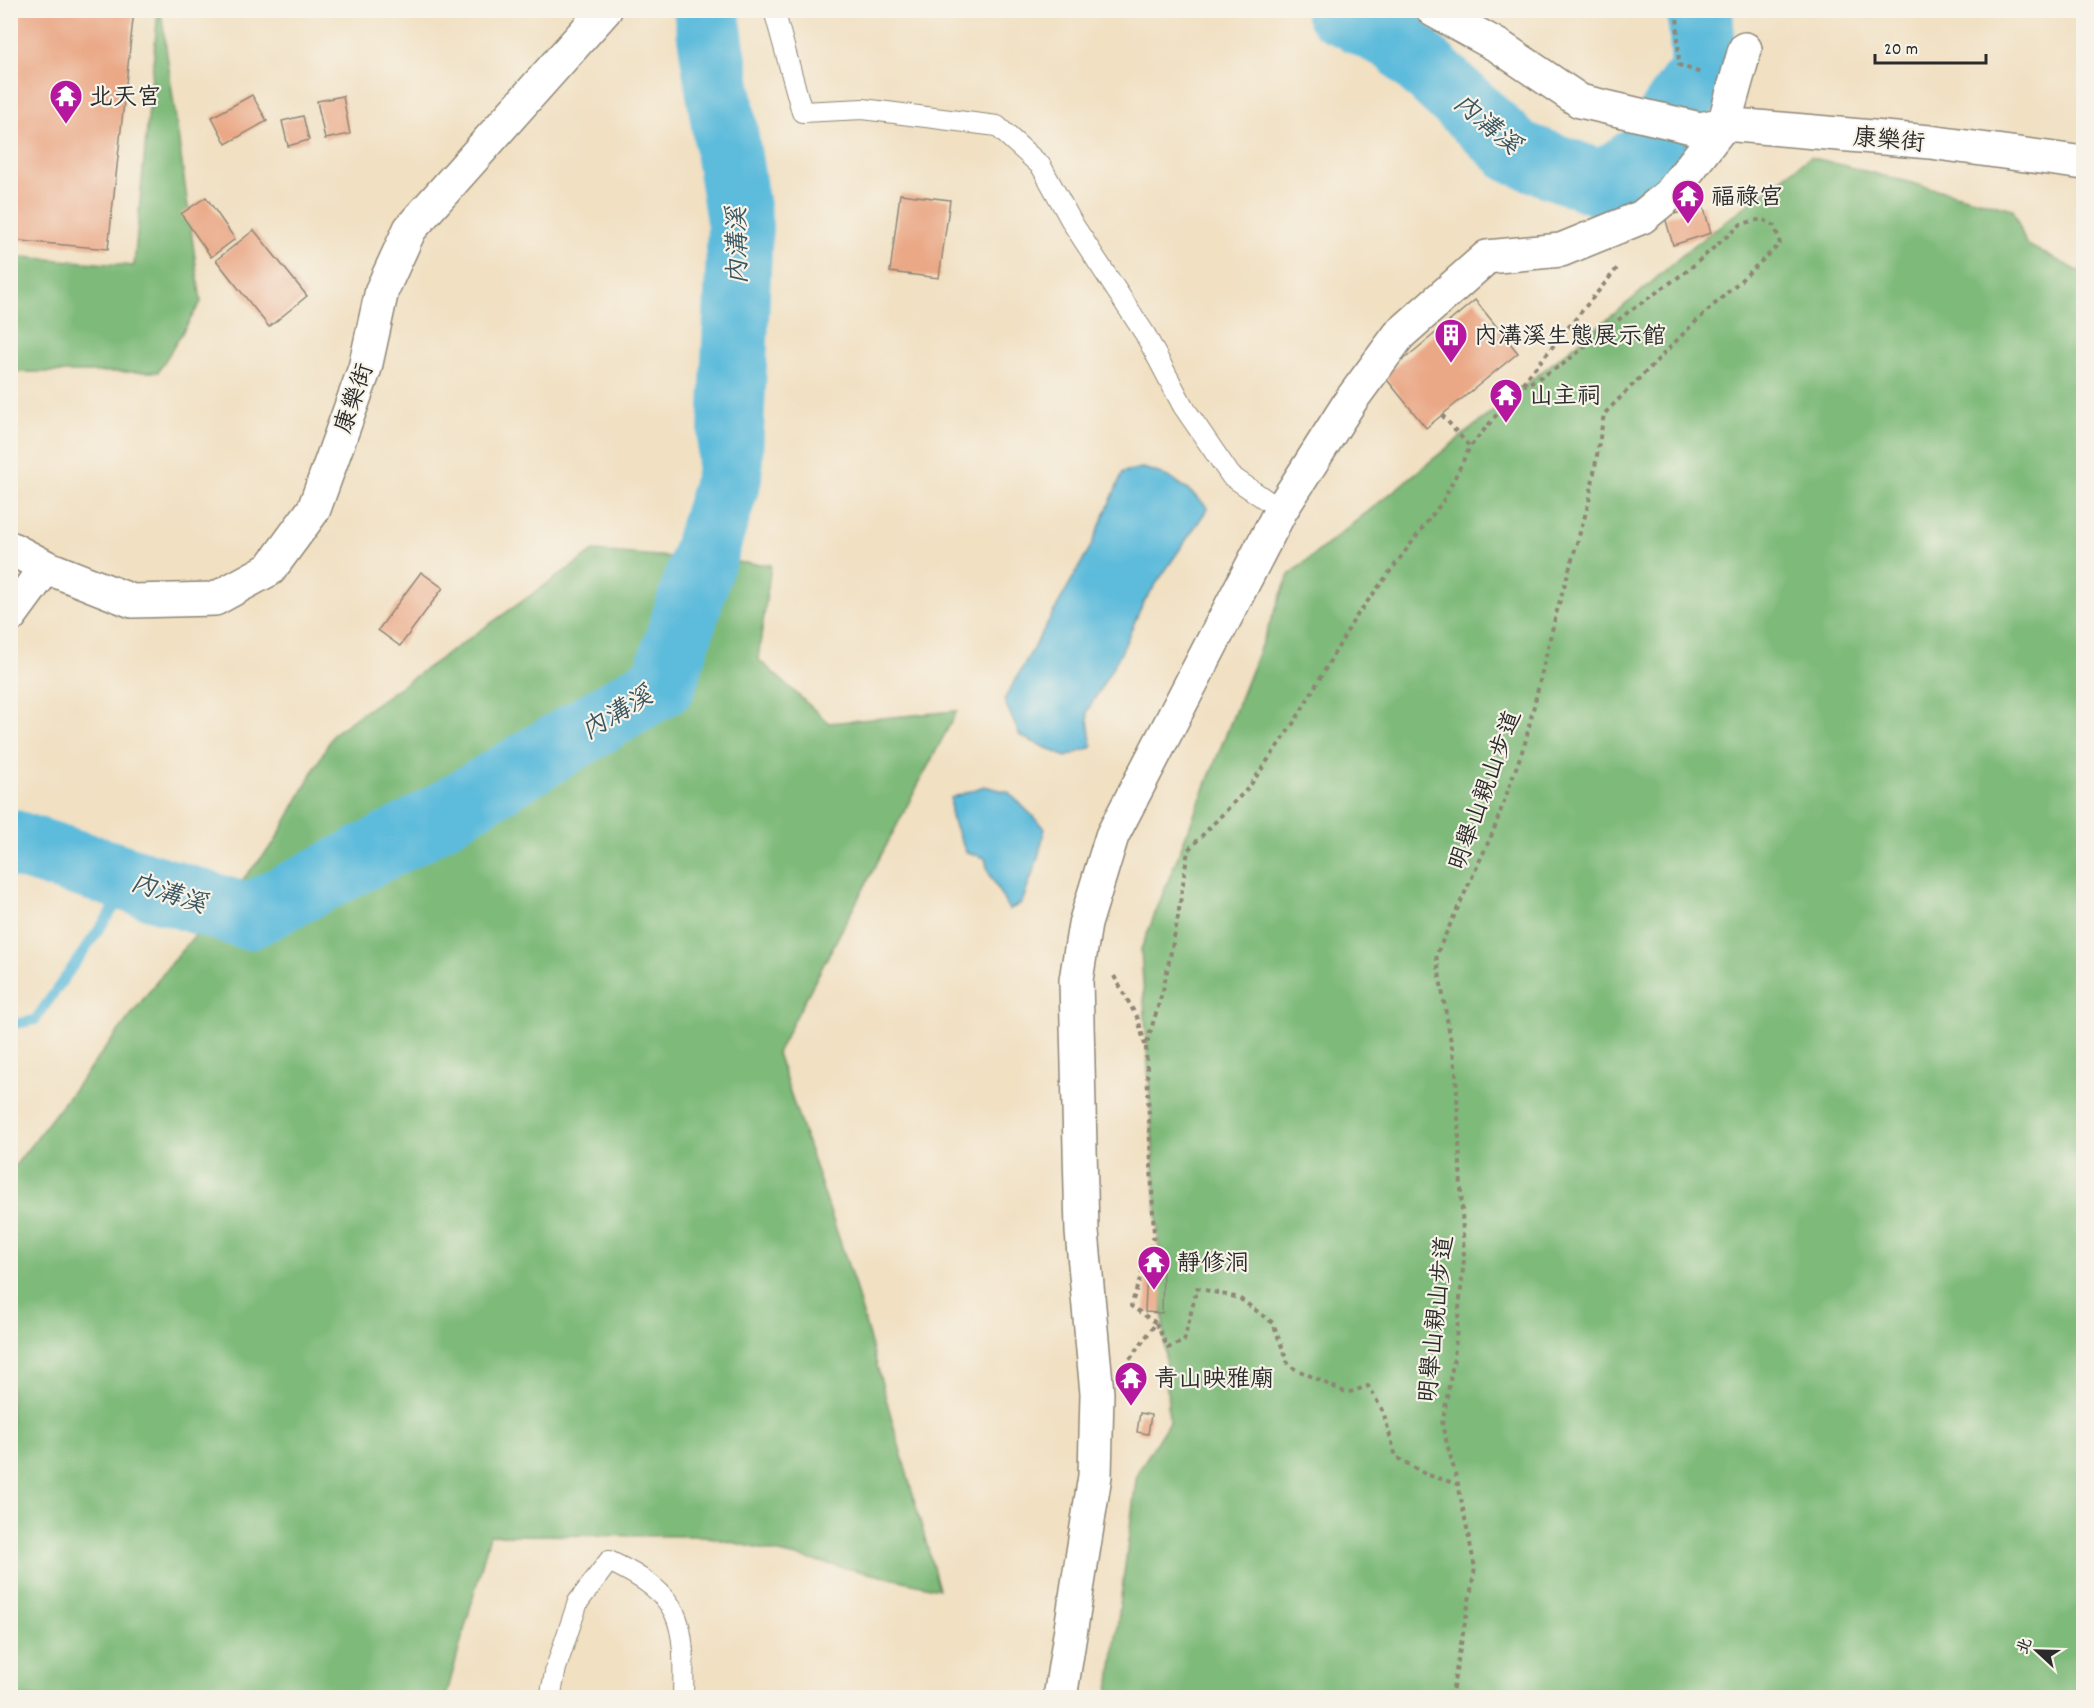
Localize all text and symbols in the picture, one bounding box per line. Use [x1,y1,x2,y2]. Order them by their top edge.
scale bar [1875,27,1986,65]
text: 20 m [1884,38,1918,63]
temple icon: 北天宮 [48,78,84,125]
place label: 北天宮 [89,82,161,116]
water label: 內溝溪 [1444,86,1529,166]
street label: 康樂街 [1851,122,1926,162]
temple icon: 福祿宮 [1670,178,1706,225]
place label: 福祿宮 [1711,182,1783,216]
water label: 內溝溪 [720,205,759,285]
building icon: 內溝溪生態展示館 [1433,317,1469,364]
place label: 內溝溪生態展示館 [1474,321,1666,355]
street label: 康樂街 [328,359,384,439]
temple icon: 山主祠 [1488,377,1524,424]
place label: 山主祠 [1529,381,1601,415]
water label: 內溝溪 [575,678,662,751]
street label: 明舉山親山步道 [1442,706,1532,876]
water label: 內溝溪 [125,866,213,926]
street label: 明舉山親山步道 [1412,1234,1464,1405]
temple icon: 靜修洞 [1136,1244,1172,1291]
place label: 靜修洞 [1177,1248,1249,1282]
temple icon: 青山映雅廟 [1113,1360,1149,1407]
place label: 青山映雅廟 [1154,1364,1274,1398]
north arrow [2007,1621,2067,1681]
text: 北 [2012,1635,2039,1658]

